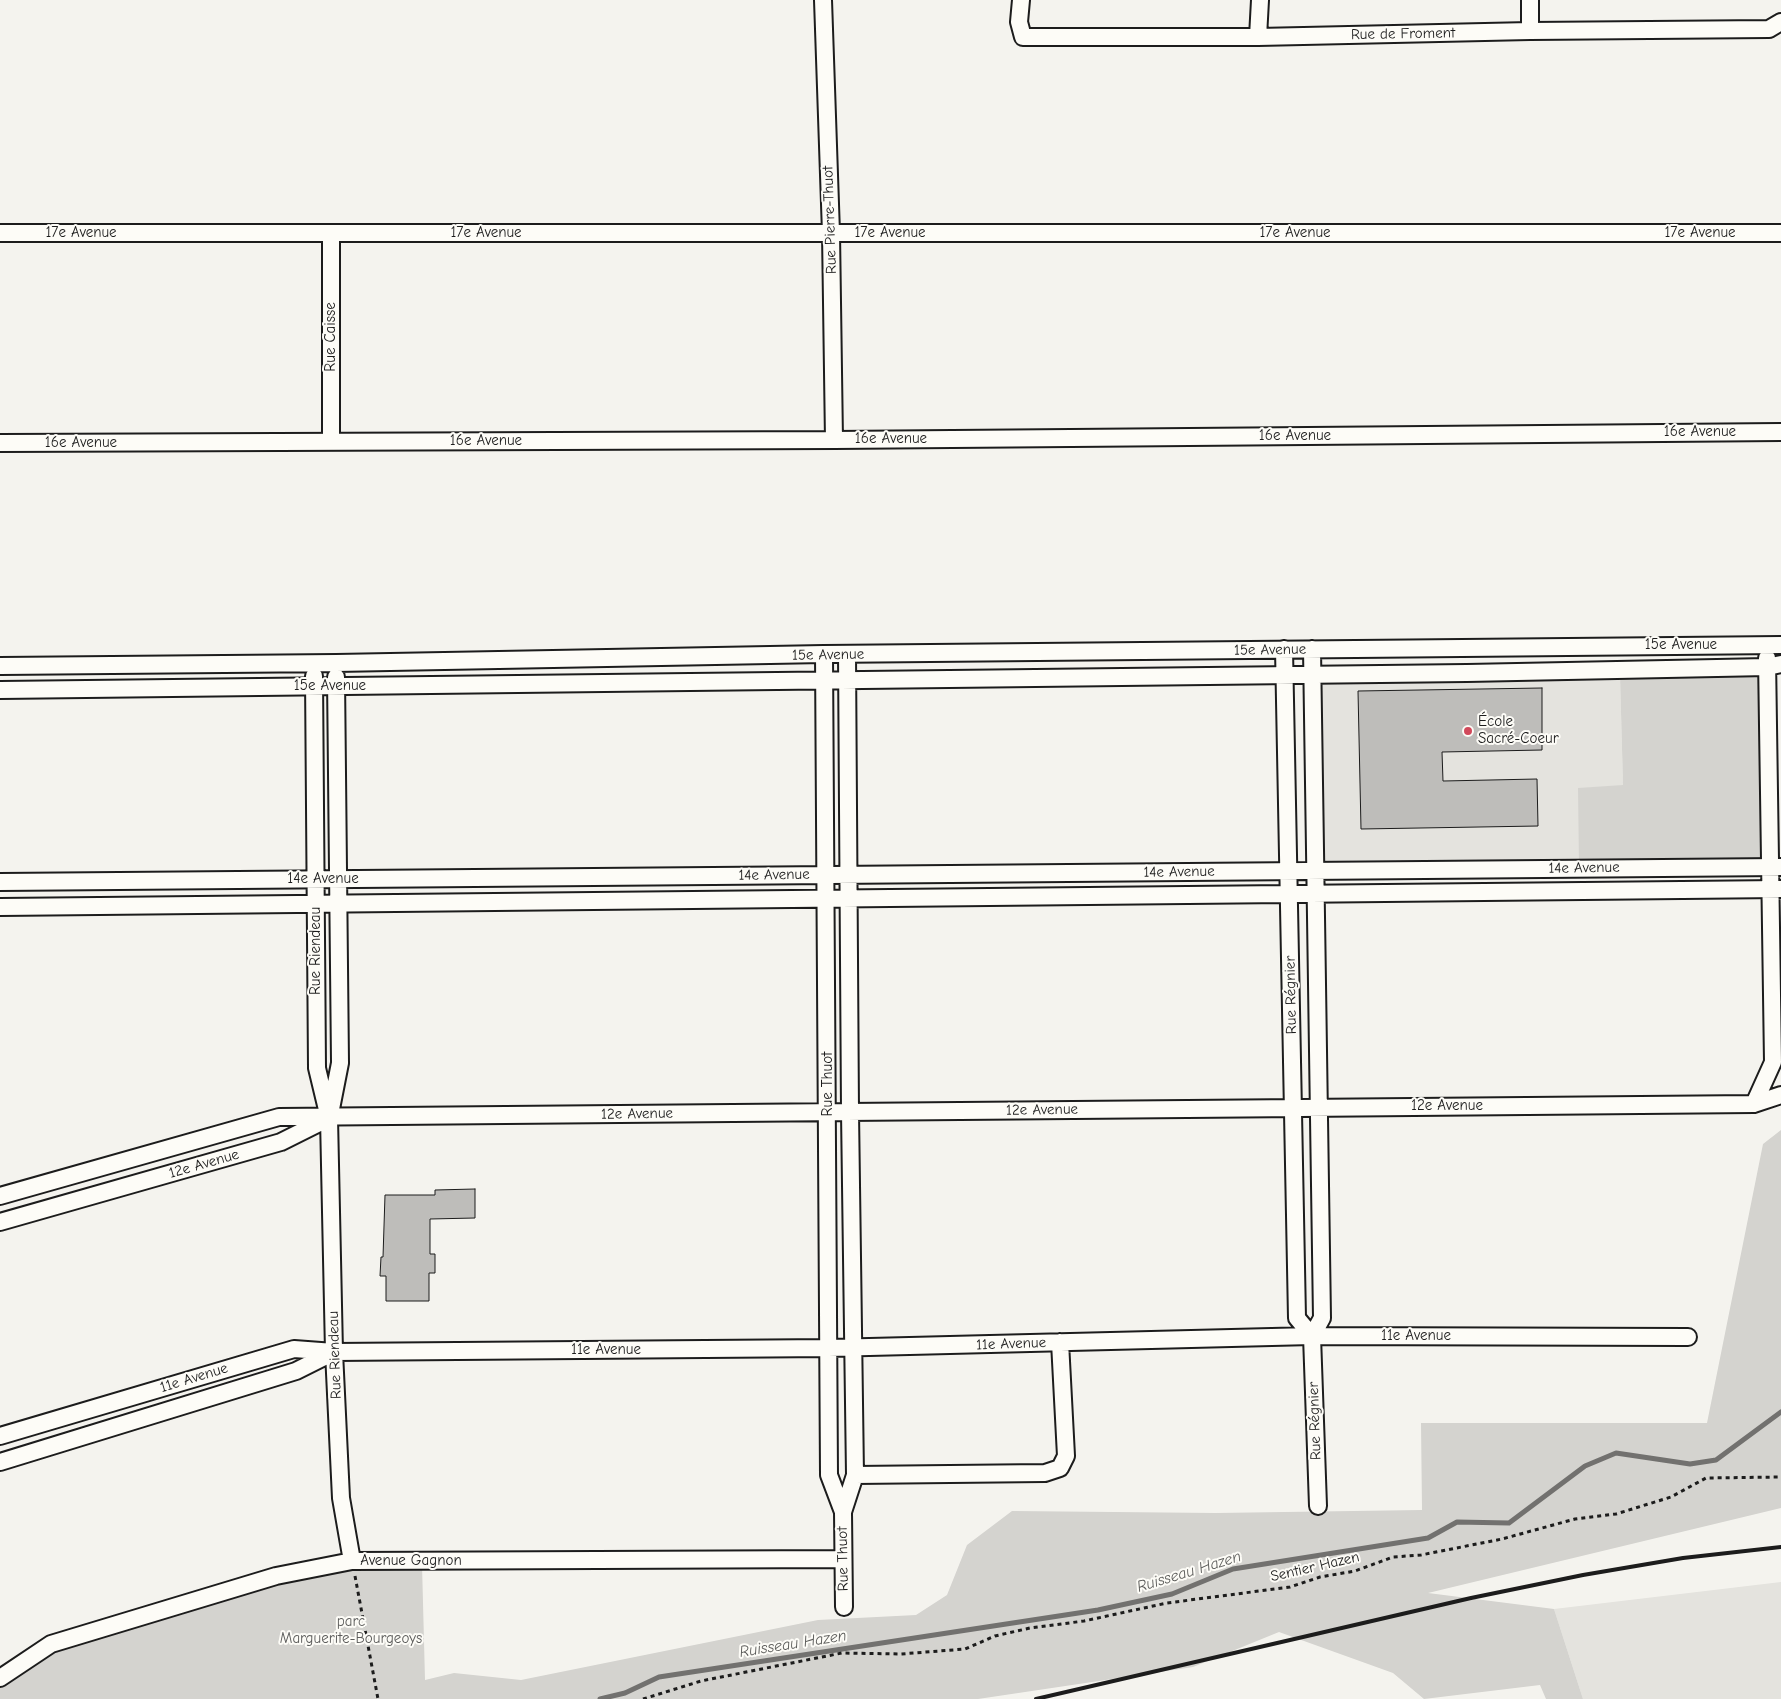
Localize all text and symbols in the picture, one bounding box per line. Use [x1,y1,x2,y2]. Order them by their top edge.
street label: Rue de Froment [1351,24,1455,44]
street label: Rue Pierre-Thuot [819,166,841,274]
street label: 17e Avenue [45,224,117,242]
street label: 17e Avenue [450,224,522,242]
street label: 17e Avenue [854,224,926,242]
street label: 17e Avenue [1259,224,1331,242]
street label: 17e Avenue [1664,224,1736,242]
street label: Rue Caisse [322,302,340,372]
street label: 16e Avenue [1664,423,1736,441]
street label: 16e Avenue [1259,427,1331,445]
street label: 16e Avenue [855,430,927,448]
street label: 16e Avenue [450,432,522,450]
street label: 16e Avenue [45,434,117,452]
street label: 15e Avenue [1645,636,1717,654]
street label: 15e Avenue [1234,640,1306,660]
street label: 15e Avenue [792,645,864,665]
street label: 15e Avenue [294,677,366,695]
place label: École Sacré-Coeur [1478,713,1559,748]
marker: École Sacré-Coeur [1462,725,1474,737]
street label: 14e Avenue [1548,858,1620,878]
street label: 14e Avenue [1143,862,1215,882]
street label: 14e Avenue [738,865,810,885]
street label: 14e Avenue [287,870,359,888]
street label: Rue Riendeau [307,907,325,995]
street label: Rue Régnier [1281,956,1301,1034]
street label: Rue Thuot [819,1052,837,1116]
street label: 12e Avenue [1411,1097,1483,1115]
street label: 12e Avenue [1006,1100,1078,1120]
street label: 12e Avenue [601,1104,673,1124]
street label: 12e Avenue [167,1145,241,1183]
street label: Rue Riendeau [324,1311,346,1399]
street label: 11e Avenue [1381,1327,1451,1345]
street label: 11e Avenue [976,1334,1046,1354]
street label: 11e Avenue [571,1341,641,1359]
street label: 11e Avenue [158,1359,230,1397]
street label: Rue Régnier [1305,1381,1325,1461]
street label: Rue Thuot [833,1526,853,1592]
water label: Ruisseau Hazen [1134,1547,1244,1597]
street label: Sentier Hazen [1269,1548,1361,1586]
street label: Avenue Gagnon [360,1552,462,1570]
park label: parc Marguerite-Bourgeoys [280,1613,422,1648]
water label: Ruisseau Hazen [738,1626,848,1662]

